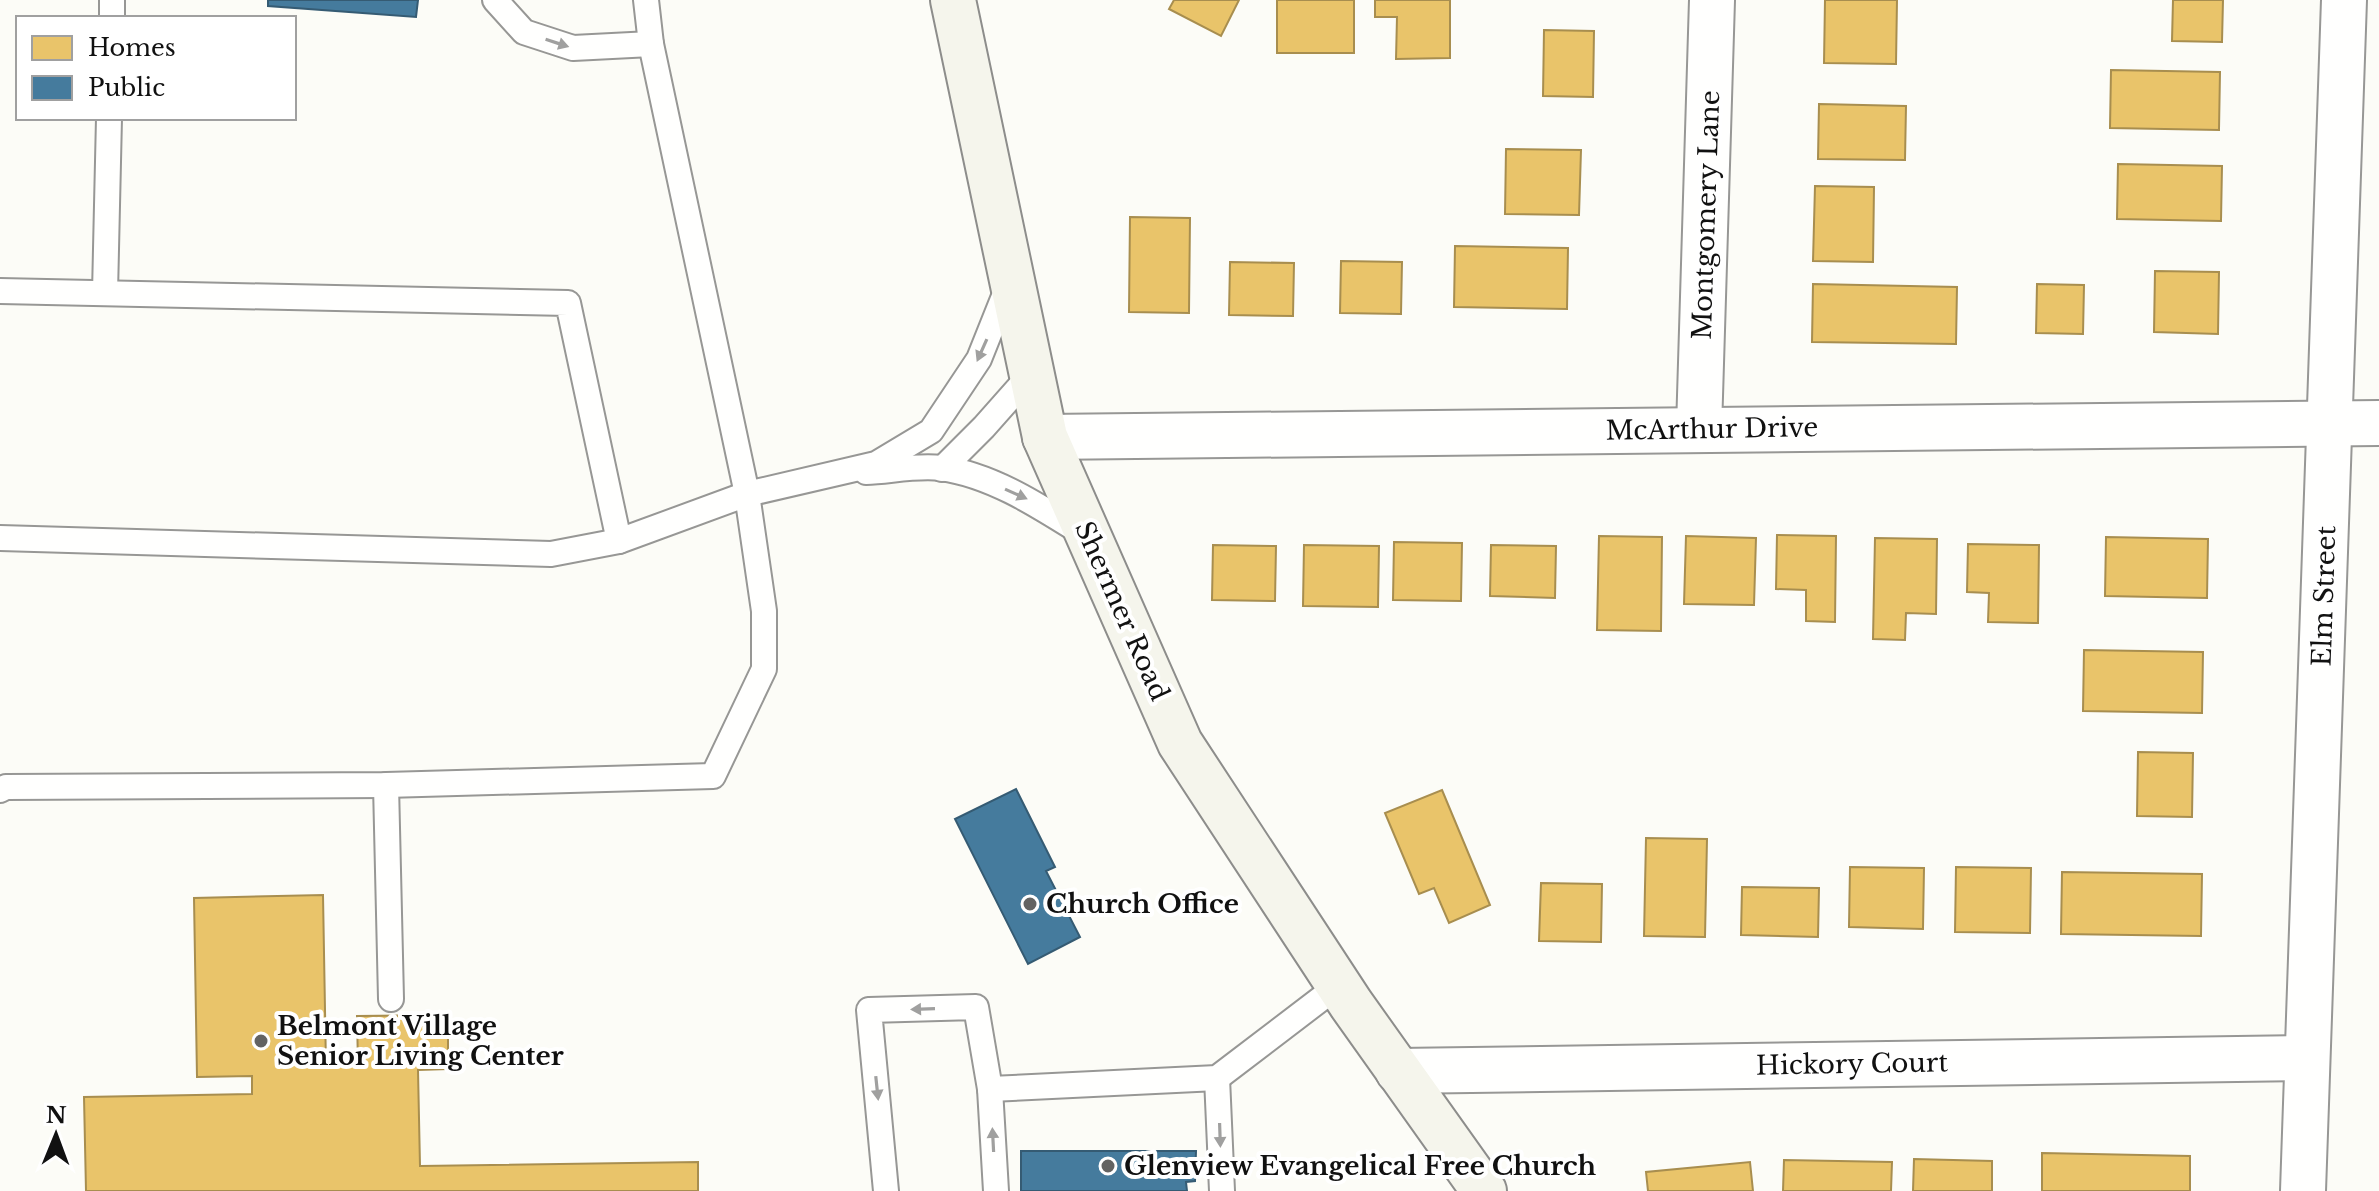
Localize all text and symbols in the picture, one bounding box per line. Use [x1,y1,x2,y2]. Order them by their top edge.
legend [16,16,296,120]
text: Homes [88,33,176,62]
one-way arrow [545,37,569,49]
text: Public [88,73,165,102]
street label: Montgomery Lane [1686,90,1726,340]
one-way arrow [975,338,989,362]
street label: McArthur Drive [1605,411,1819,447]
one-way arrow [1004,488,1027,501]
street label: Shermer Road [1068,516,1176,706]
street label: Elm Street [2306,525,2342,667]
place label: Church Office [1046,888,1239,920]
marker: Church Office [1021,895,1039,913]
one-way arrow [910,1002,935,1015]
place label: Belmont Village Senior Living Center [277,1010,564,1072]
marker: Belmont Village Senior Living Center [252,1032,270,1050]
street label: Hickory Court [1756,1046,1949,1082]
one-way arrow [870,1076,883,1101]
north arrow [16,1095,96,1175]
text: N [46,1102,67,1129]
one-way arrow [1213,1123,1226,1148]
one-way arrow [986,1127,999,1152]
place label: Glenview Evangelical Free Church [1124,1150,1597,1182]
marker: Glenview Evangelical Free Church [1099,1157,1117,1175]

